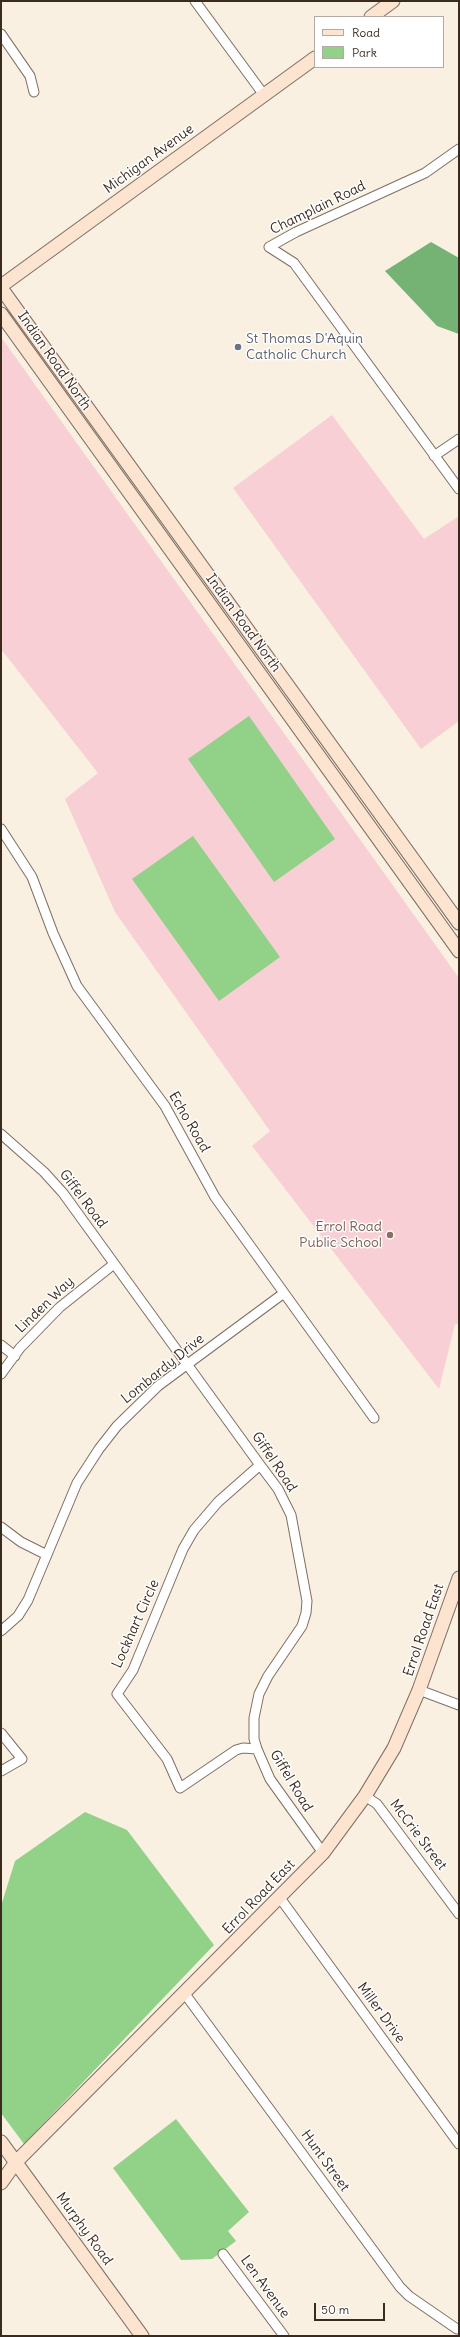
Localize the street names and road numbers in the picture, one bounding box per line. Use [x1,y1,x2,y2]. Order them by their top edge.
street label: Michigan Avenue [101,121,197,197]
street label: Champlain Road [268,178,368,238]
street label: Indian Road North [14,308,94,414]
street label: Indian Road North [202,571,284,675]
street label: Echo Road [165,1089,213,1155]
street label: Giffel Road [56,1166,110,1232]
street label: Linden Way [12,1273,78,1337]
street label: Lombardy Drive [118,1331,208,1407]
street label: Giffel Road [248,1429,300,1495]
street label: Lockhart Circle [109,1577,163,1671]
street label: Errol Road East [400,1581,448,1679]
street label: Giffel Road [266,1747,316,1815]
street label: McCrie Street [386,1796,450,1874]
street label: Errol Road East [219,1856,299,1938]
street label: Miller Drive [354,1980,408,2046]
street label: Hunt Street [297,2127,353,2195]
street label: Murphy Road [52,2190,116,2268]
street label: Len Avenue [237,2252,293,2322]

